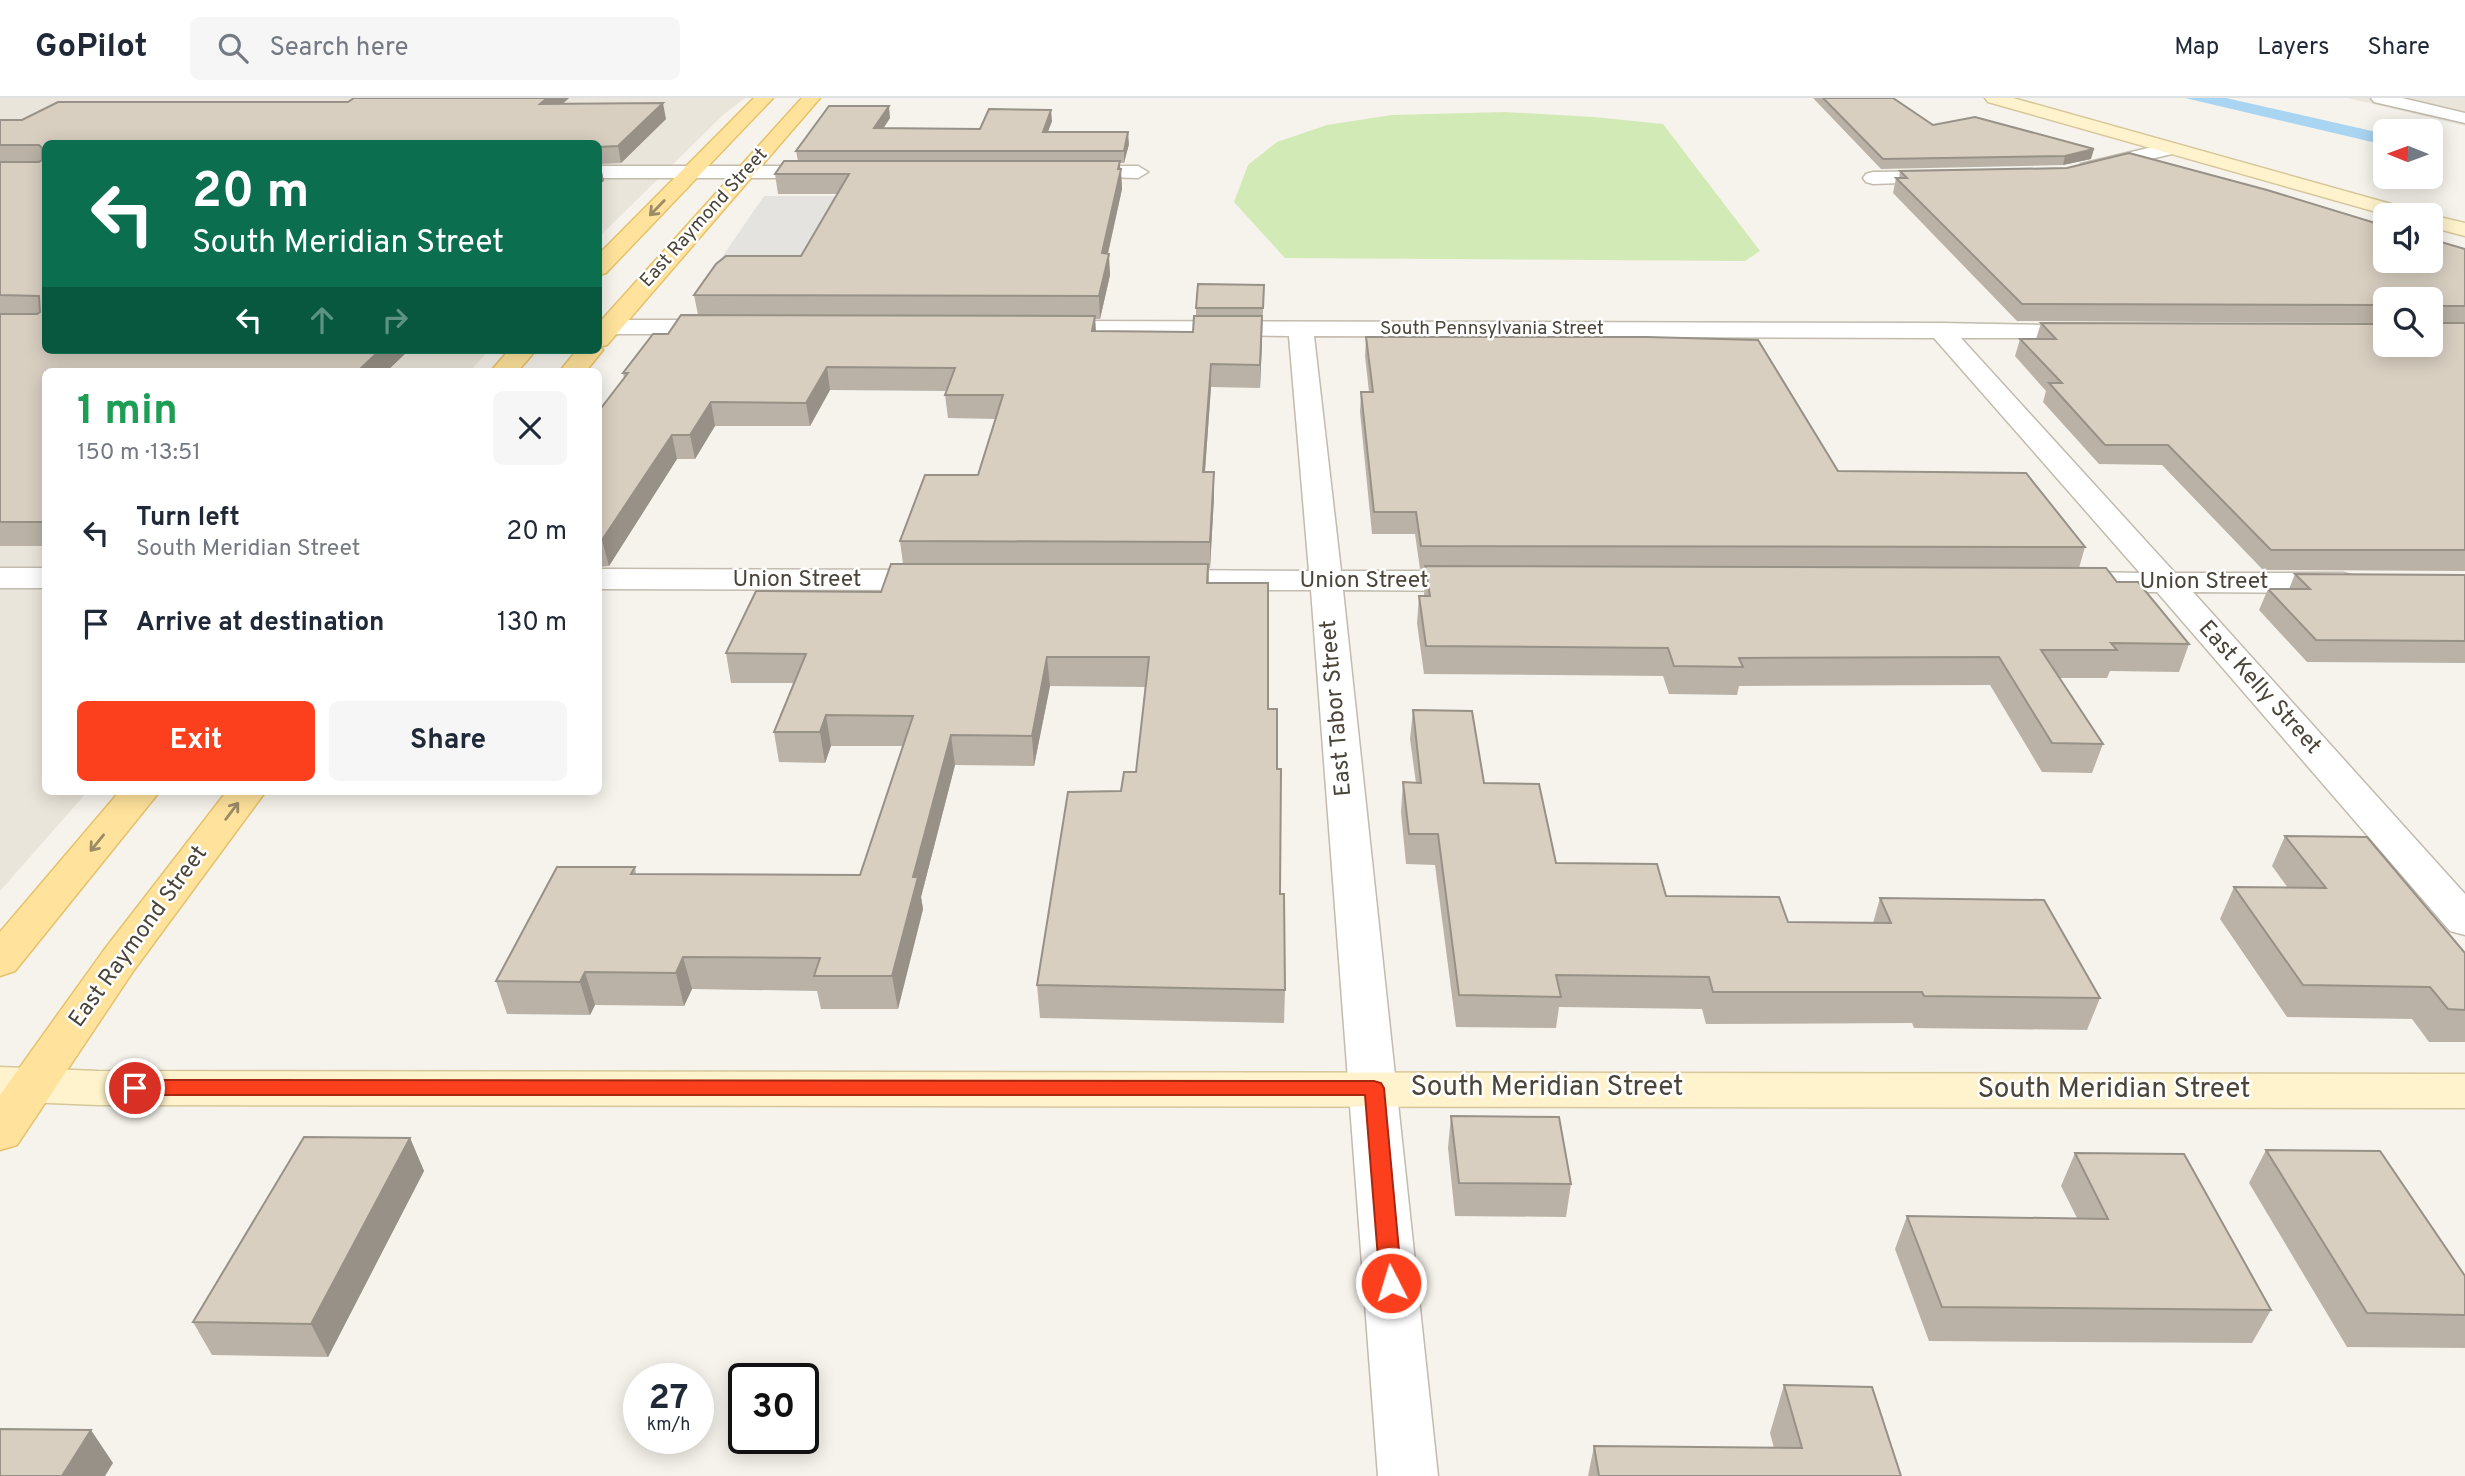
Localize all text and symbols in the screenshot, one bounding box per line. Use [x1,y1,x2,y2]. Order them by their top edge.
search box [190,17,680,80]
text: GoPilot [35,27,148,69]
icon: search [214,29,252,67]
text: Search here [270,32,408,65]
text: Map [2174,33,2219,63]
text: Layers [2257,33,2329,63]
text: Share [2367,33,2430,63]
north arrow [2373,119,2443,189]
map controls [2373,119,2443,357]
street label: East Raymond Street [635,143,773,293]
text: 20 m [192,163,309,225]
icon: left [77,168,168,259]
one-way arrow [648,199,665,216]
button: sound [2373,203,2443,273]
text: South Meridian Street [192,224,504,264]
button: search [2373,287,2443,357]
icon: left [230,301,268,339]
icon: ahead [303,301,341,339]
icon: right [376,301,414,339]
street label: South Pennsylvania Street [1380,317,1604,341]
text: 1 min [77,386,178,439]
button: close [493,391,567,465]
text: 150 m · 13:51 [77,439,201,468]
text: Turn left [136,502,240,535]
icon: left [77,514,115,552]
text: 20 m [506,516,567,549]
text: South Meridian Street [136,535,360,564]
street label: Union Street [732,566,862,595]
street label: Union Street [1299,567,1429,596]
street label: Union Street [2139,568,2269,597]
icon: arrive [77,605,115,643]
text: Arrive at destination [136,607,384,640]
text: 130 m [497,607,567,640]
street label: East Kelly Street [2191,615,2327,761]
street label: East Tabor Street [1315,618,1359,798]
button: Exit [77,701,315,781]
button: Share [329,701,567,781]
one-way arrow [225,802,240,821]
one-way arrow [89,834,105,852]
street label: East Raymond Street [63,841,215,1033]
pin [105,1058,165,1118]
icon: arrive [116,1069,154,1107]
street label: South Meridian Street [1410,1070,1684,1106]
street label: South Meridian Street [1977,1072,2251,1108]
position arrow [1354,1246,1428,1320]
speed limit sign: 30 [728,1363,819,1454]
text: 27 [649,1377,688,1421]
text: km/h [647,1414,690,1437]

